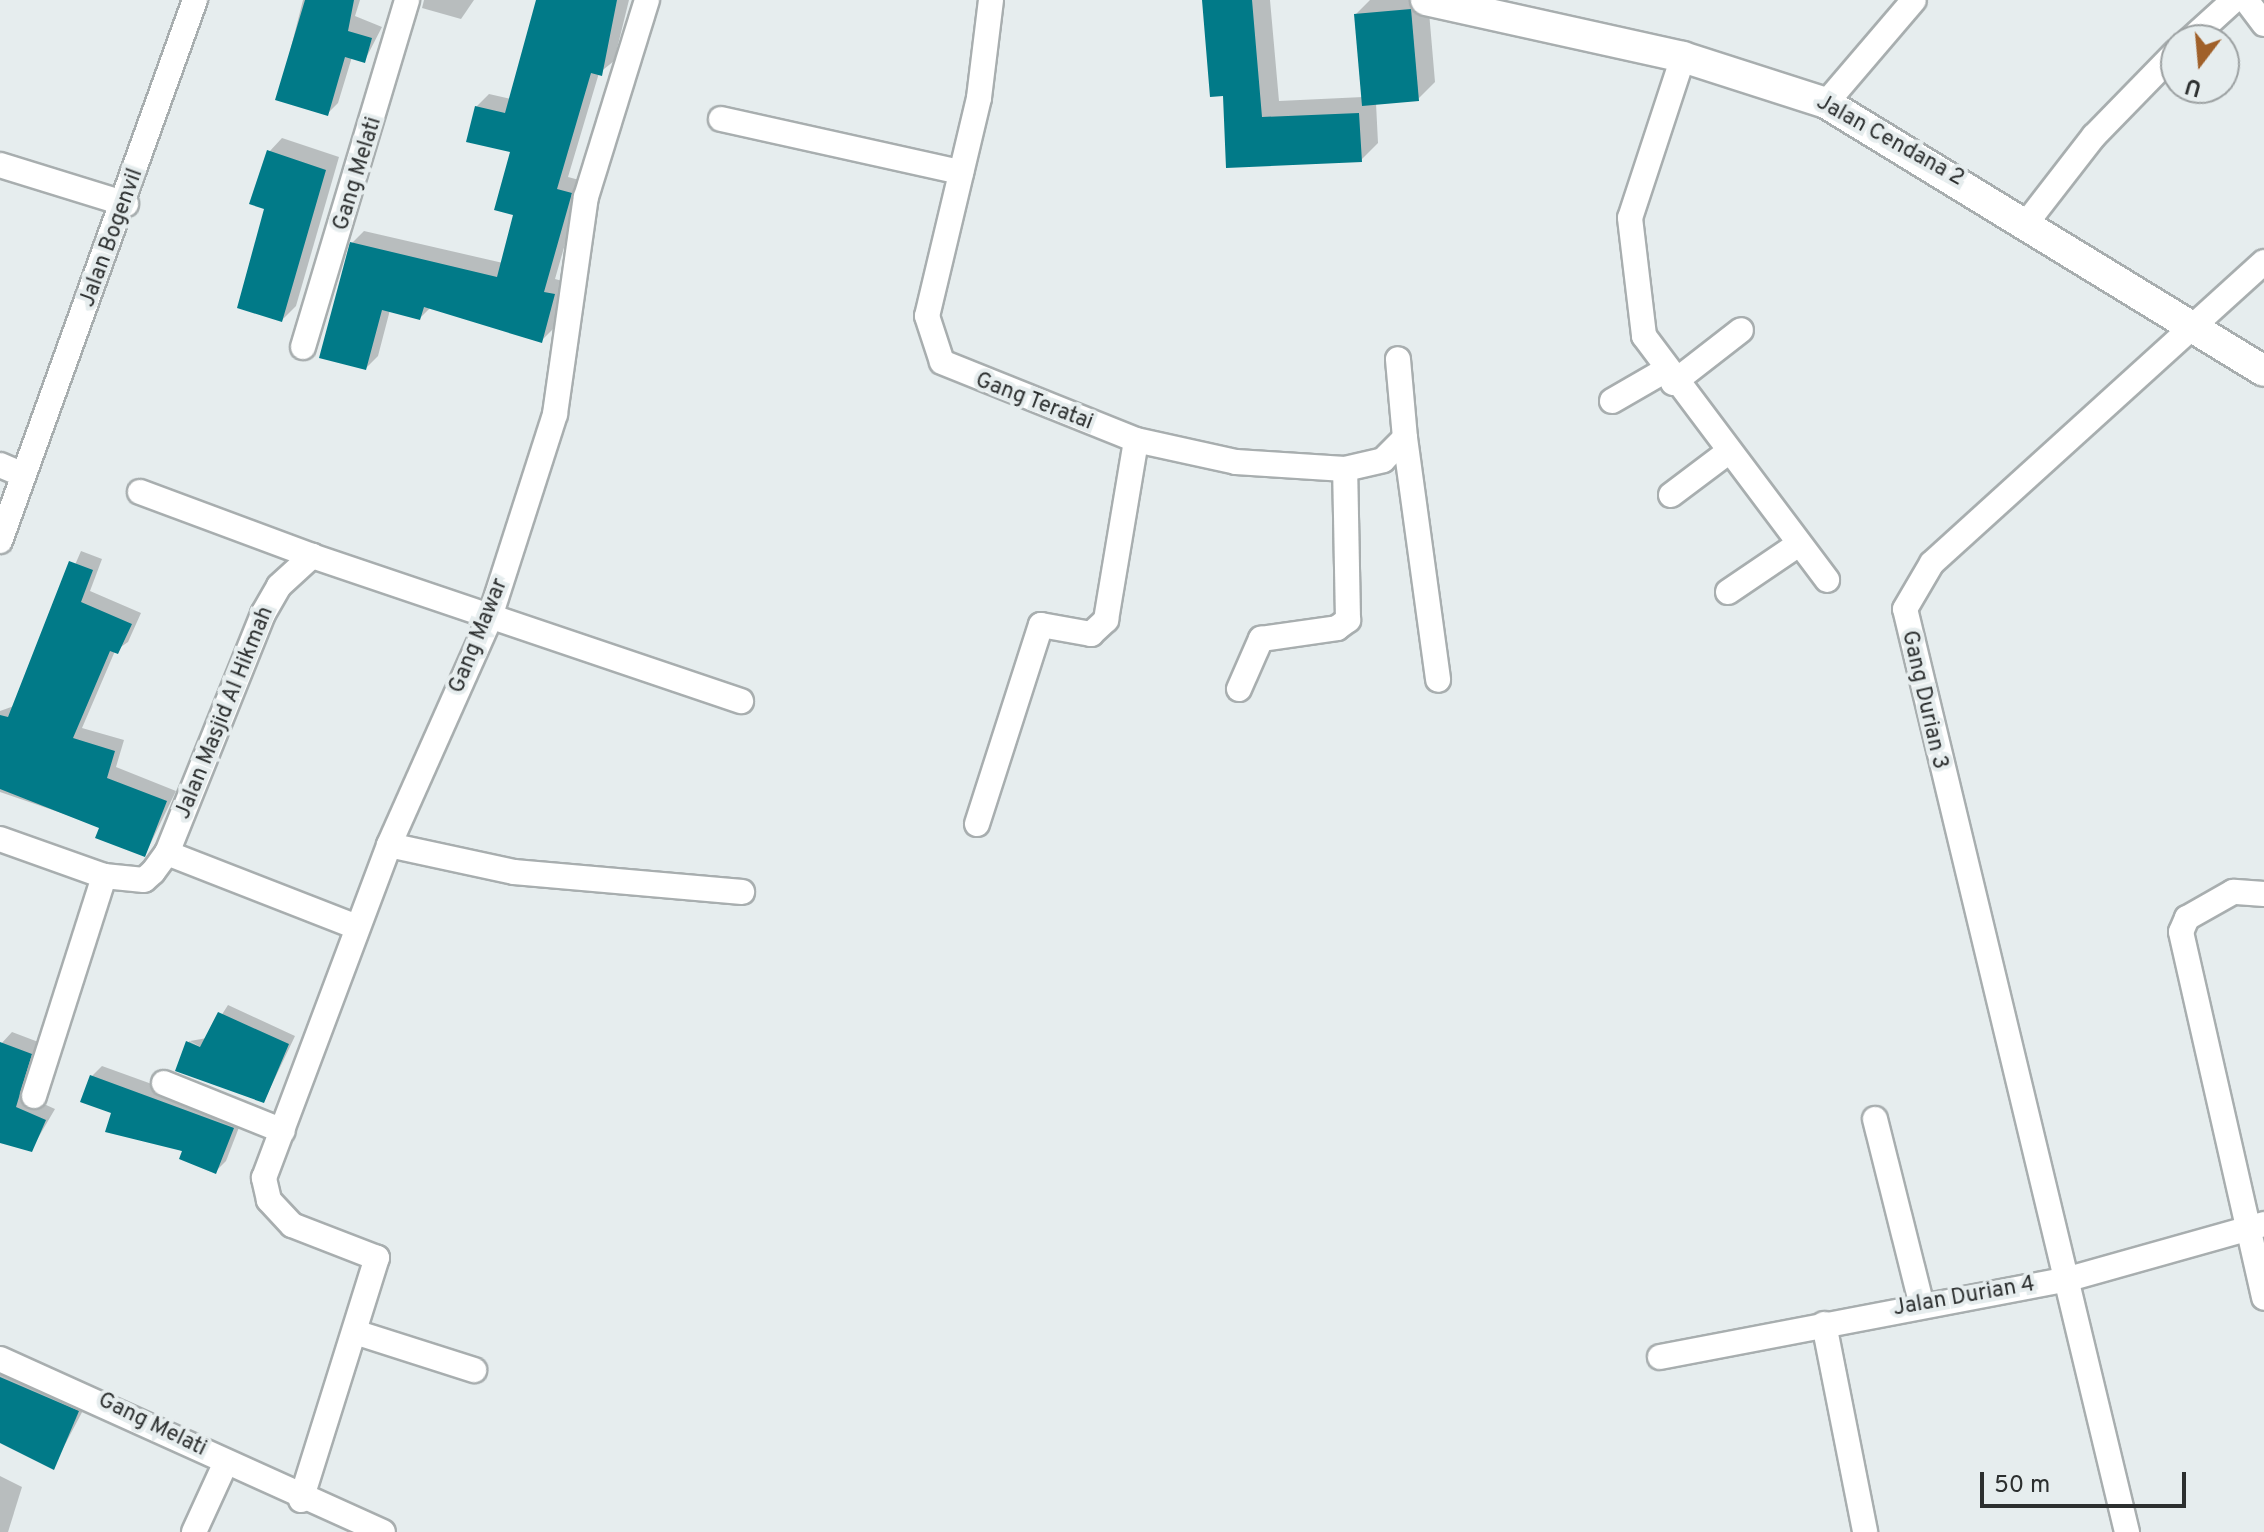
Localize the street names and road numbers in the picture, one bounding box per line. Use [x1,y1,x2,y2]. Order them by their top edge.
street label: Jalan Cendana 2 [1812,90,1968,192]
street label: Gang Melati [328,114,388,234]
street label: Jalan Bogenvil [75,165,149,311]
street label: Gang Teratai [971,367,1097,437]
street label: Gang Mawar [444,575,514,697]
street label: Jalan Masjid Al Hikmah [170,602,280,824]
street label: Gang Durian 3 [1895,628,1953,772]
street label: Jalan Durian 4 [1891,1272,2037,1322]
street label: Gang Melati [93,1387,211,1463]

